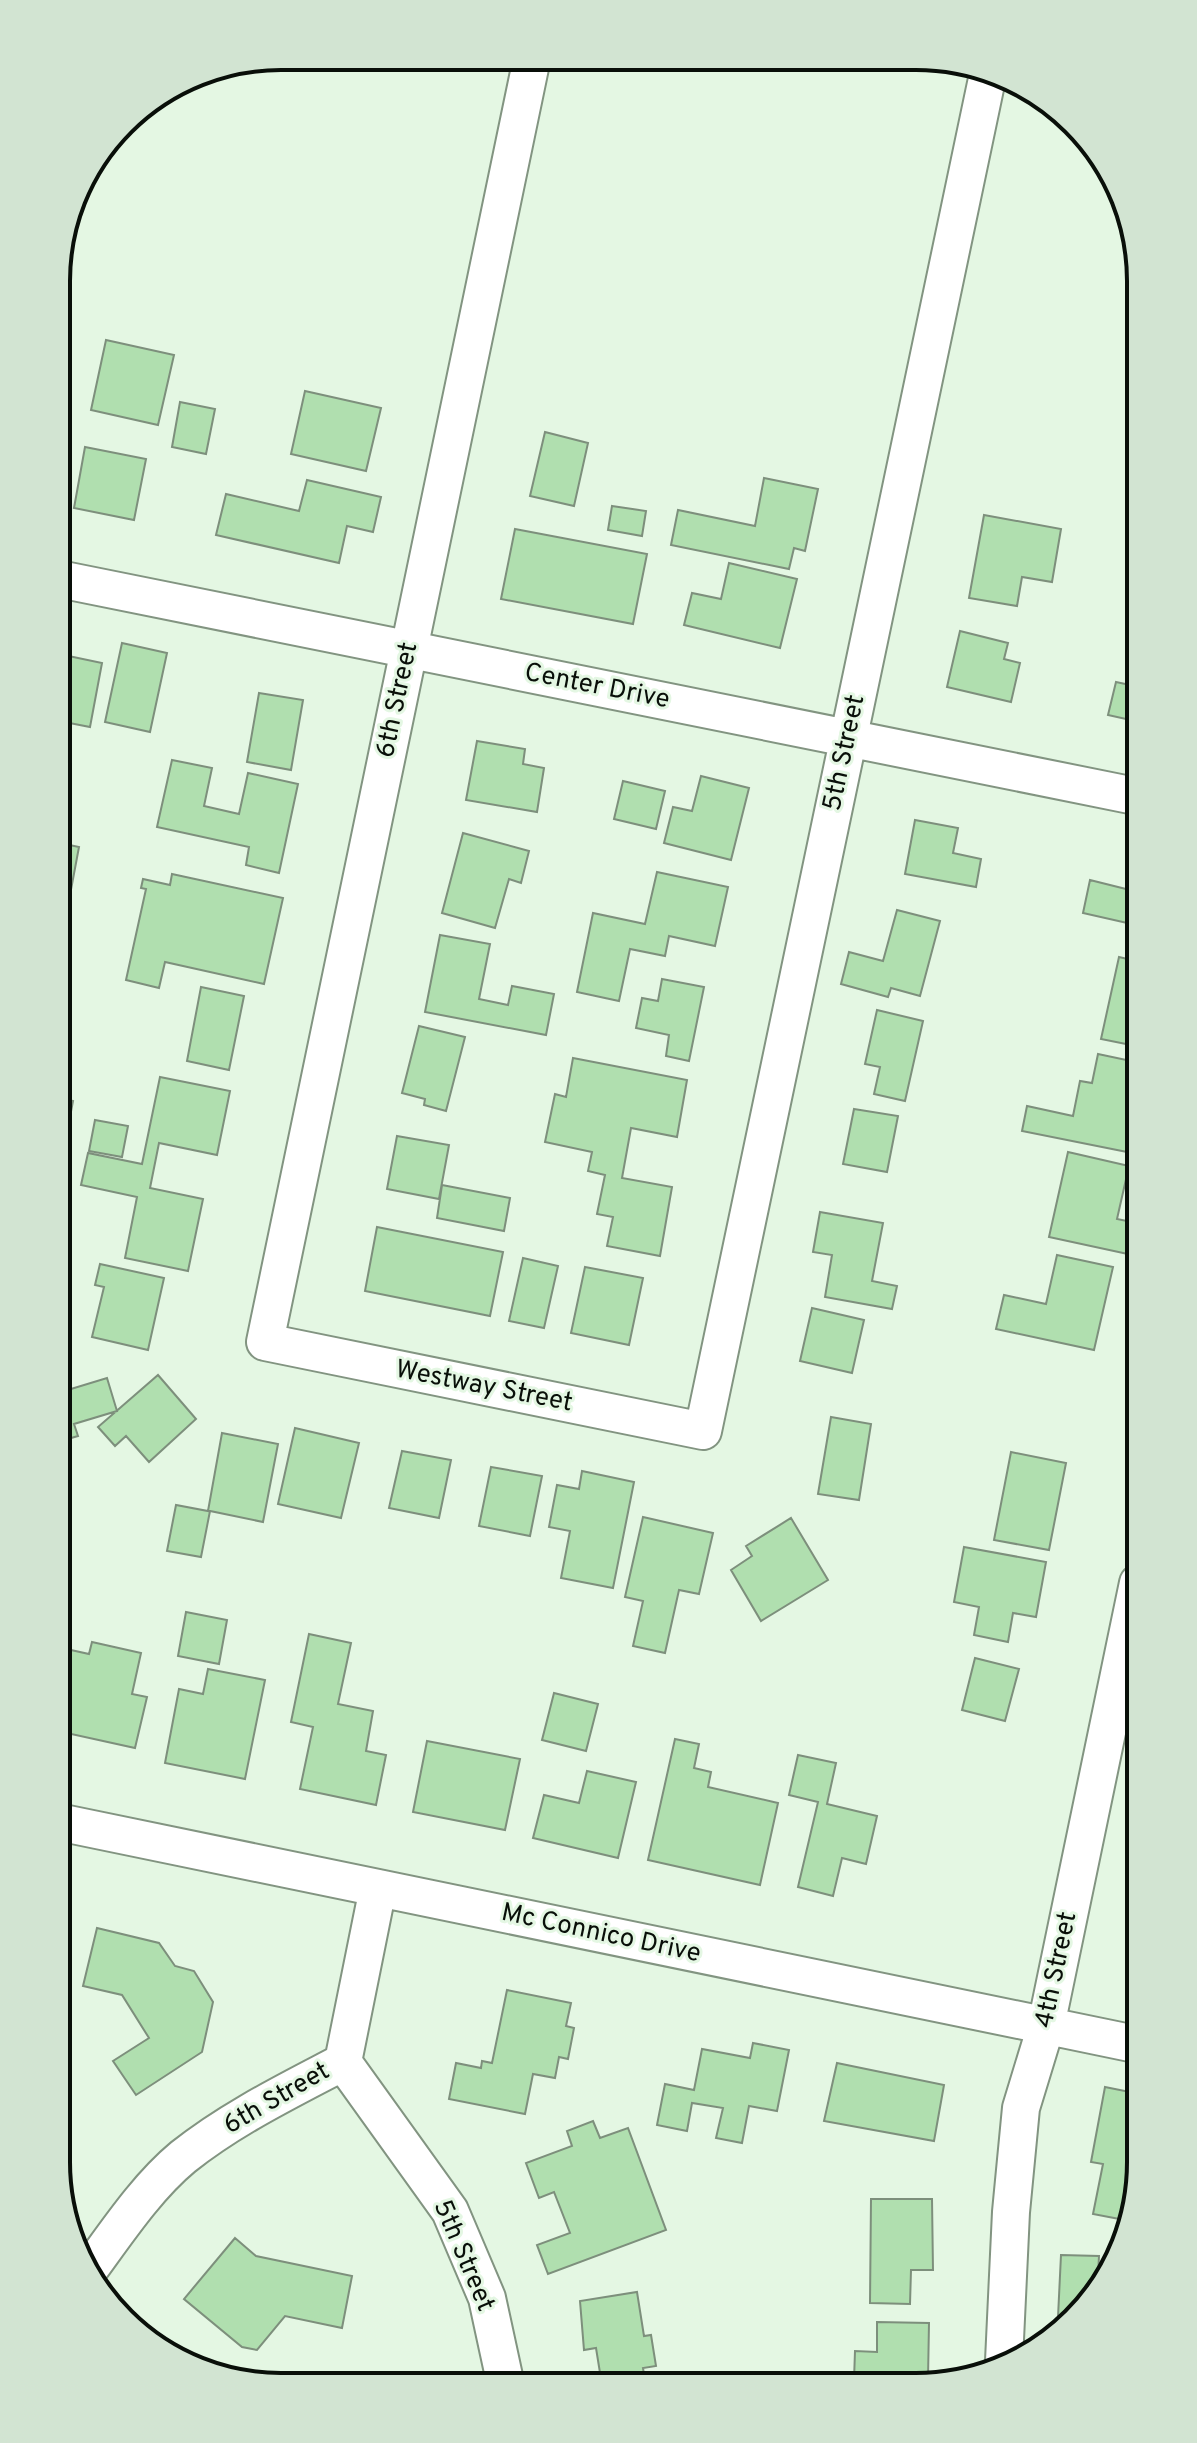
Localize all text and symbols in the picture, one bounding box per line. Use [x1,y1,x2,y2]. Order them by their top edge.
street label: 6th Street [370,639,426,761]
street label: Center Drive [522,657,672,717]
street label: 5th Street [817,692,873,814]
street label: Westway Street [393,1354,575,1420]
street label: Mc Connico Drive [498,1897,704,1971]
street label: 4th Street [1029,1909,1085,2031]
street label: 6th Street [218,2055,336,2143]
street label: 5th Street [425,2195,501,2317]

